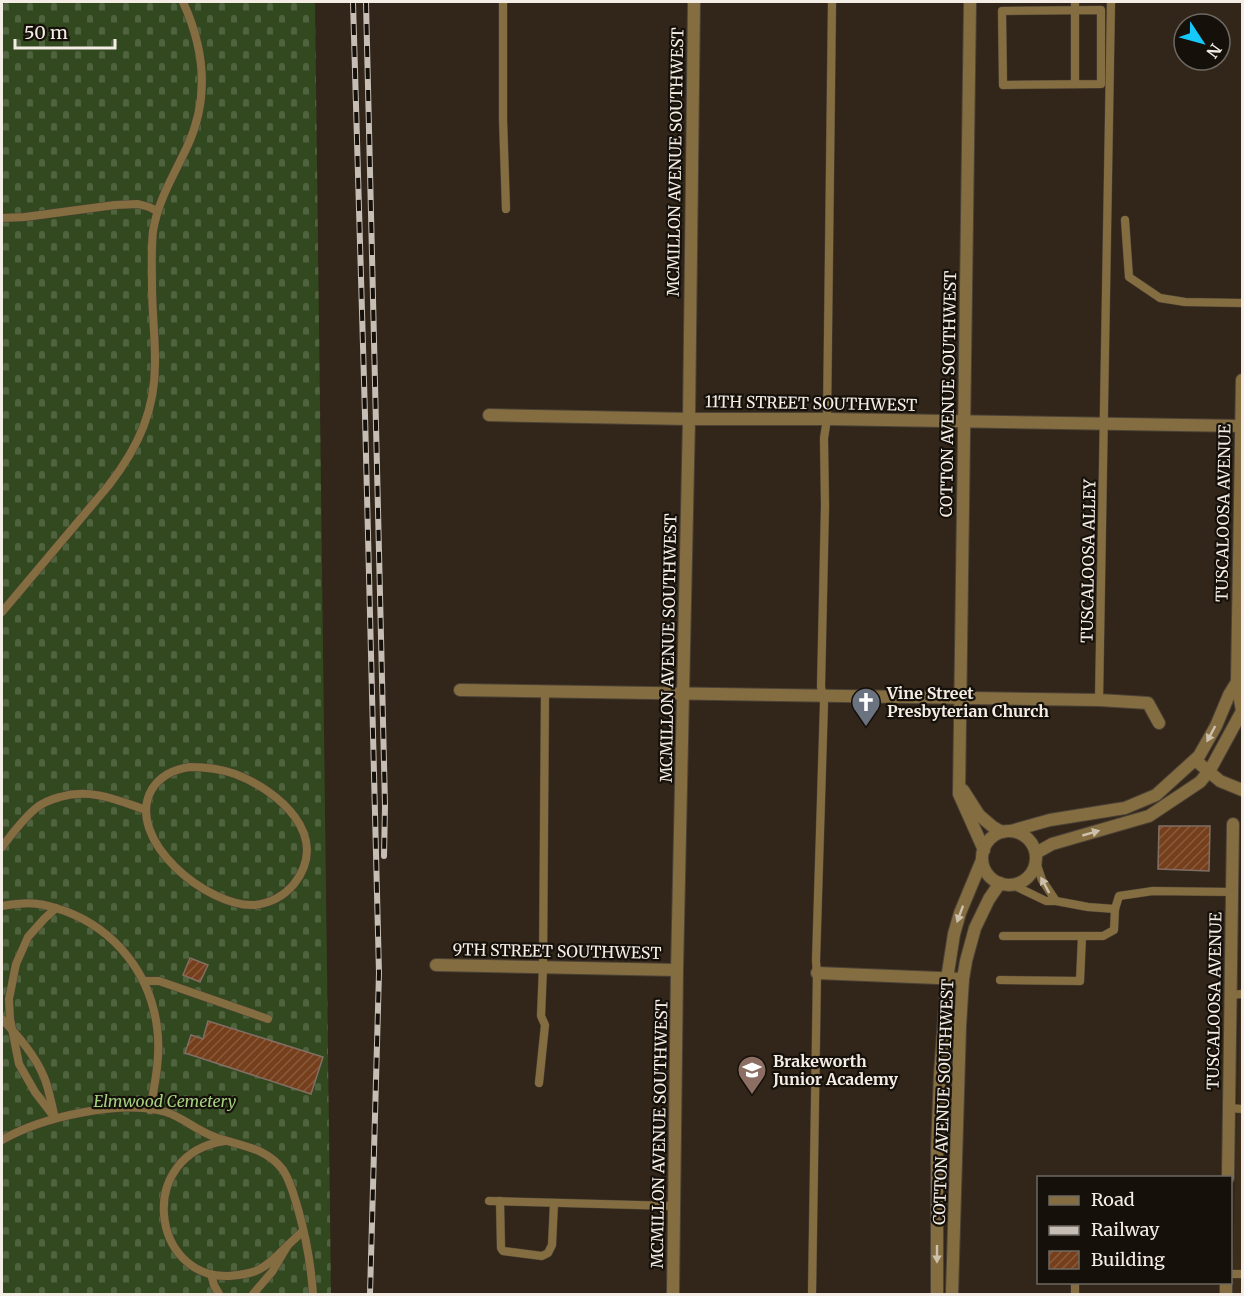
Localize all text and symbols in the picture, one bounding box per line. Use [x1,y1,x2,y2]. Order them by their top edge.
scale bar [15,12,116,50]
north arrow [1172,12,1232,72]
text: 50 m [24,21,68,44]
street label: MCMILLON AVENUE SOUTHWEST [663,27,687,297]
text: N [1202,40,1226,62]
street label: COTTON AVENUE SOUTHWEST [936,271,960,517]
street label: 11TH STREET SOUTHWEST [705,391,917,415]
street label: TUSCALOOSA AVENUE [1211,423,1235,602]
street label: TUSCALOOSA ALLEY [1077,478,1099,643]
street label: MCMILLON AVENUE SOUTHWEST [656,513,680,783]
place label: Vine Street Presbyterian Church [886,683,1049,721]
church icon: Vine Street Presbyterian Church [850,686,882,728]
one-way arrow [1206,726,1216,743]
one-way arrow [1082,828,1100,837]
one-way arrow [1040,876,1050,893]
one-way arrow [955,905,965,923]
street label: TUSCALOOSA AVENUE [1202,911,1226,1090]
street label: 9TH STREET SOUTHWEST [452,939,662,963]
street label: COTTON AVENUE SOUTHWEST [929,979,957,1225]
street label: MCMILLON AVENUE SOUTHWEST [647,999,671,1269]
place label: Brakeworth Junior Academy [772,1051,898,1089]
school or university icon: Brakeworth Junior Academy [736,1054,768,1096]
park label: Elmwood Cemetery [94,1091,237,1111]
legend [1037,1176,1232,1284]
text: Road [1091,1188,1135,1211]
text: Railway [1091,1218,1160,1241]
one-way arrow [932,1245,942,1264]
text: Building [1091,1248,1165,1271]

